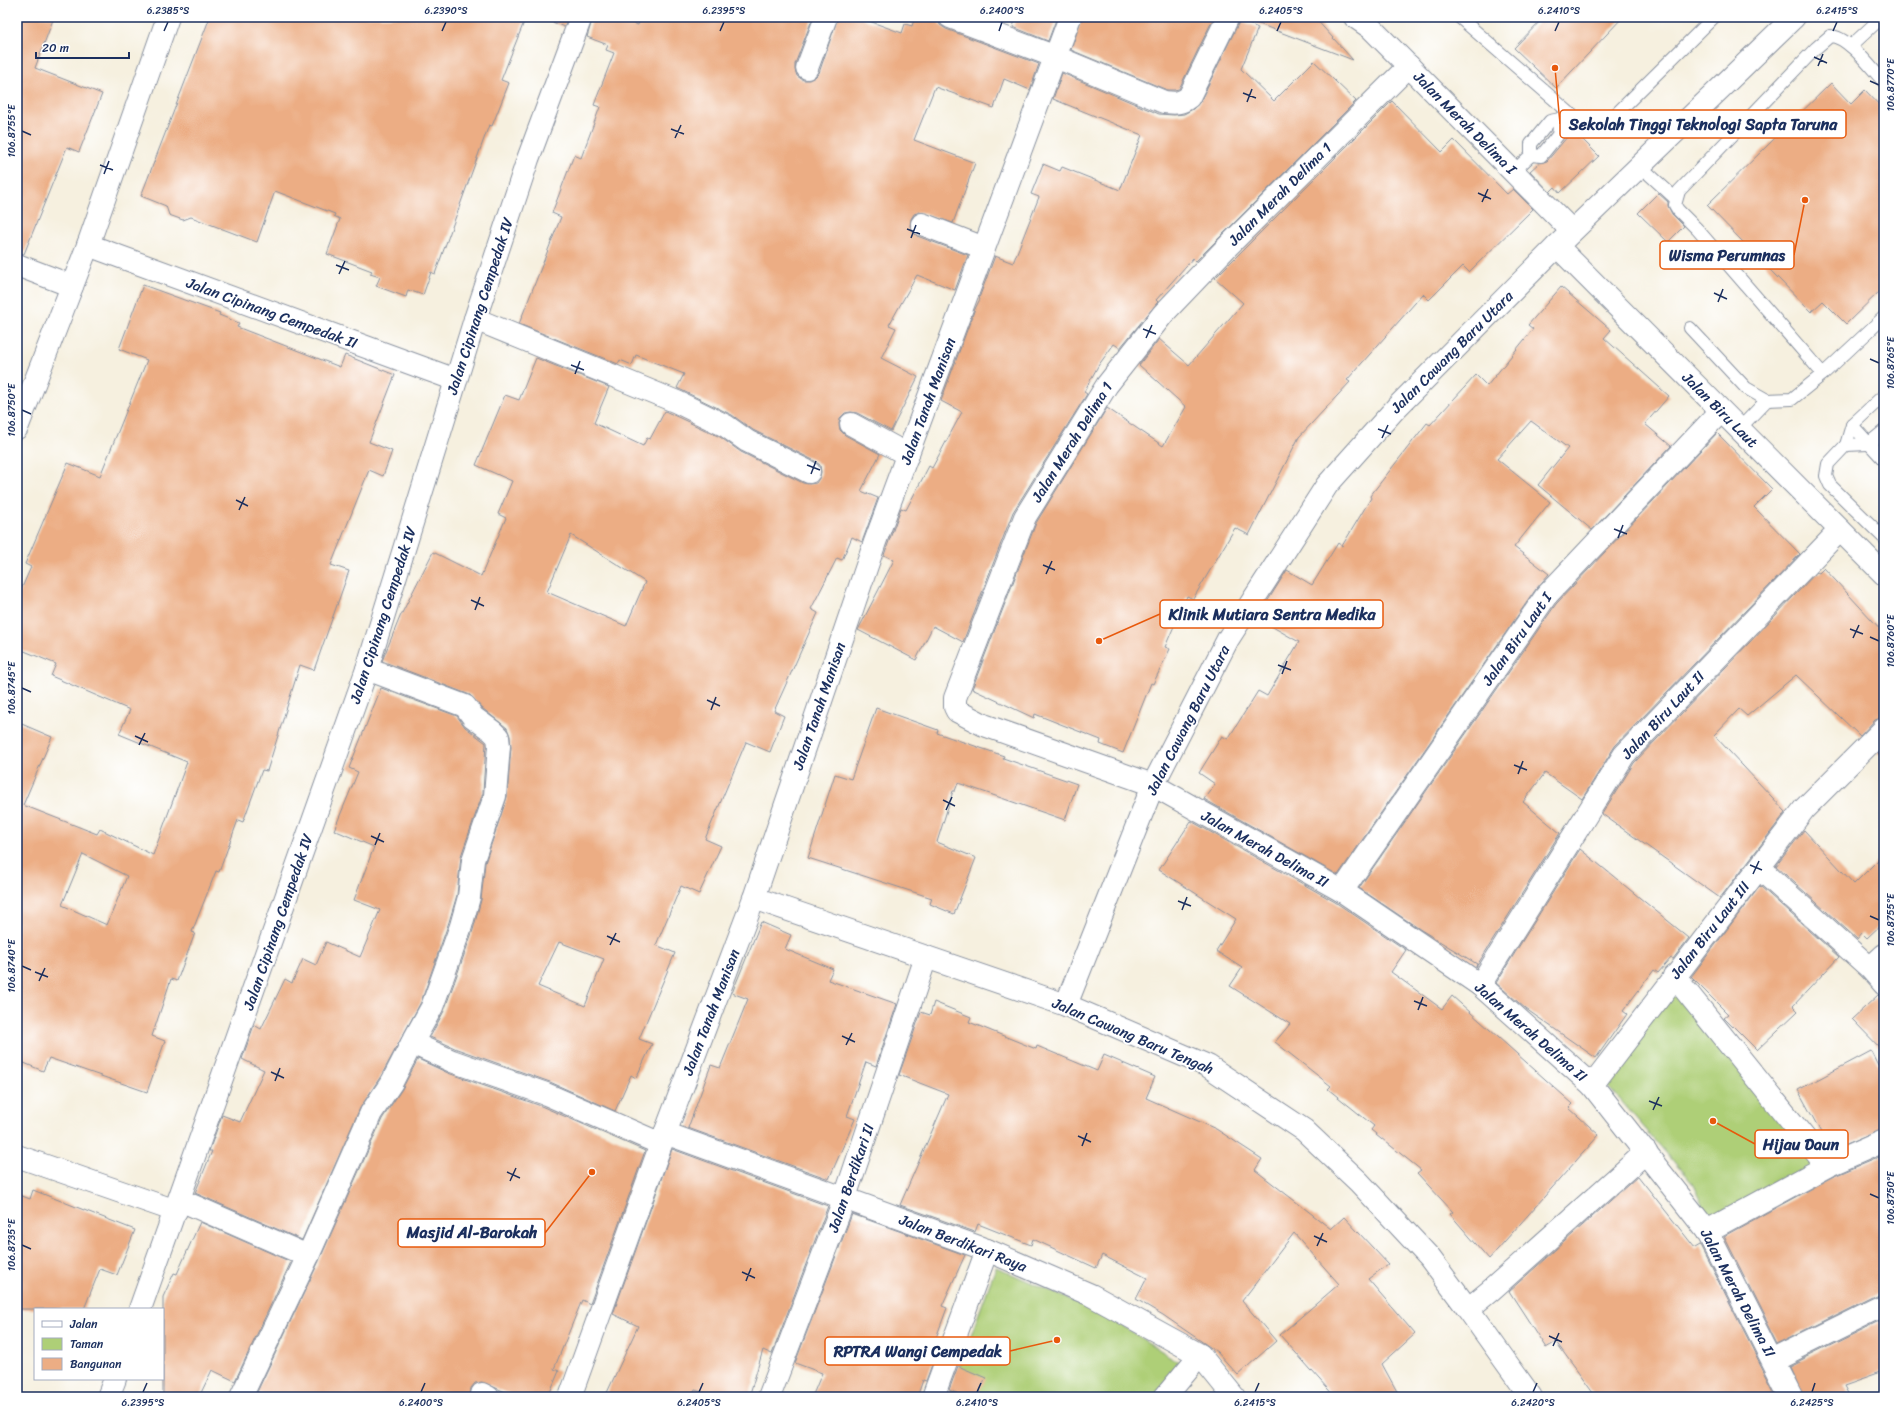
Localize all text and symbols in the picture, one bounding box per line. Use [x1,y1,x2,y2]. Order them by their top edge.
text: 6.2385°S [147,2,190,20]
text: 6.2390°S [425,2,468,20]
text: 6.2395°S [703,2,746,20]
text: 6.2400°S [980,2,1025,20]
text: 6.2405°S [1259,2,1304,20]
text: 6.2410°S [1538,2,1581,20]
text: 6.2415°S [1816,2,1859,20]
scale bar [36,34,129,60]
text: 20 m [42,37,69,59]
text: 106.8770°E [1882,57,1900,111]
street label: Jalan Merah Delima I [1406,64,1524,182]
text: 106.8755°E [3,103,21,158]
callout: Sekolah Tinggi Teknologi Sapta Taruna [1560,110,1846,138]
text: Sekolah Tinggi Teknologi Sapta Taruna [1568,110,1838,139]
street label: Jalan Merah Delima 1 [1221,136,1338,253]
street label: Jalan Cipinang Cempedak IV [439,214,521,399]
callout: Wisma Perumnas [1660,241,1794,269]
text: Wisma Perumnas [1669,241,1786,270]
street label: Jalan Cipinang Cempedak II [182,270,362,356]
street label: Jalan Cawang Baru Utara [1384,284,1520,420]
street label: Jalan Tanah Manisan [893,334,963,469]
text: 106.8765°E [1882,335,1900,389]
street label: Jalan Biru Laut [1675,365,1765,455]
street label: Jalan Merah Delima 1 [1024,376,1120,508]
text: 106.8750°E [3,382,21,437]
street label: Jalan Cipinang Cempedak IV [342,523,424,708]
street label: Jalan Biru Laut I [1474,586,1560,692]
callout: Klinik Mutiara Sentra Medika [1160,600,1383,628]
text: Klinik Mutiara Sentra Medika [1167,600,1377,629]
text: 106.8760°E [1882,613,1900,667]
street label: Jalan Tanah Manisan [785,639,853,774]
street label: Jalan Cawang Baru Utara [1138,640,1237,801]
text: 106.8745°E [3,660,21,715]
street label: Jalan Biru Laut II [1614,664,1712,766]
street label: Jalan Merah Delima II [1196,803,1334,895]
street label: Jalan Cipinang Cempedak IV [235,830,320,1015]
street label: Jalan Biru Laut III [1663,875,1757,985]
text: 106.8755°E [1882,892,1900,947]
text: 106.8740°E [3,938,21,993]
street label: Jalan Tanah Manisan [675,945,747,1080]
street label: Jalan Merah Delima II [1468,975,1594,1089]
street label: Jalan Cawang Baru Tengah [1047,990,1218,1082]
street label: Jalan Berdikari II [820,1120,882,1237]
callout: Hijau Daun [1755,1130,1848,1158]
text: Hijau Daun [1762,1130,1840,1159]
text: 106.8750°E [1882,1170,1900,1225]
street label: Jalan Berdikari Raya [894,1206,1031,1280]
text: 106.8735°E [3,1217,21,1271]
text: Masjid Al-Barokah [406,1218,538,1247]
callout: Masjid Al-Barokah [398,1219,545,1247]
street label: Jalan Merah Delima II [1693,1223,1783,1362]
legend [34,1308,164,1380]
text: Jalan [69,1313,98,1335]
text: Taman [70,1333,104,1355]
callout: RPTRA Wangi Cempedak [825,1337,1010,1365]
text: RPTRA Wangi Cempedak [833,1337,1003,1366]
text: Bangunan [70,1353,122,1375]
text: 6.2395°S [122,1394,165,1412]
text: 6.2400°S [399,1394,444,1412]
text: 6.2405°S [677,1394,722,1412]
text: 6.2410°S [956,1394,999,1412]
text: 6.2415°S [1234,1394,1277,1412]
text: 6.2420°S [1511,1394,1555,1412]
text: 6.2425°S [1790,1394,1834,1412]

